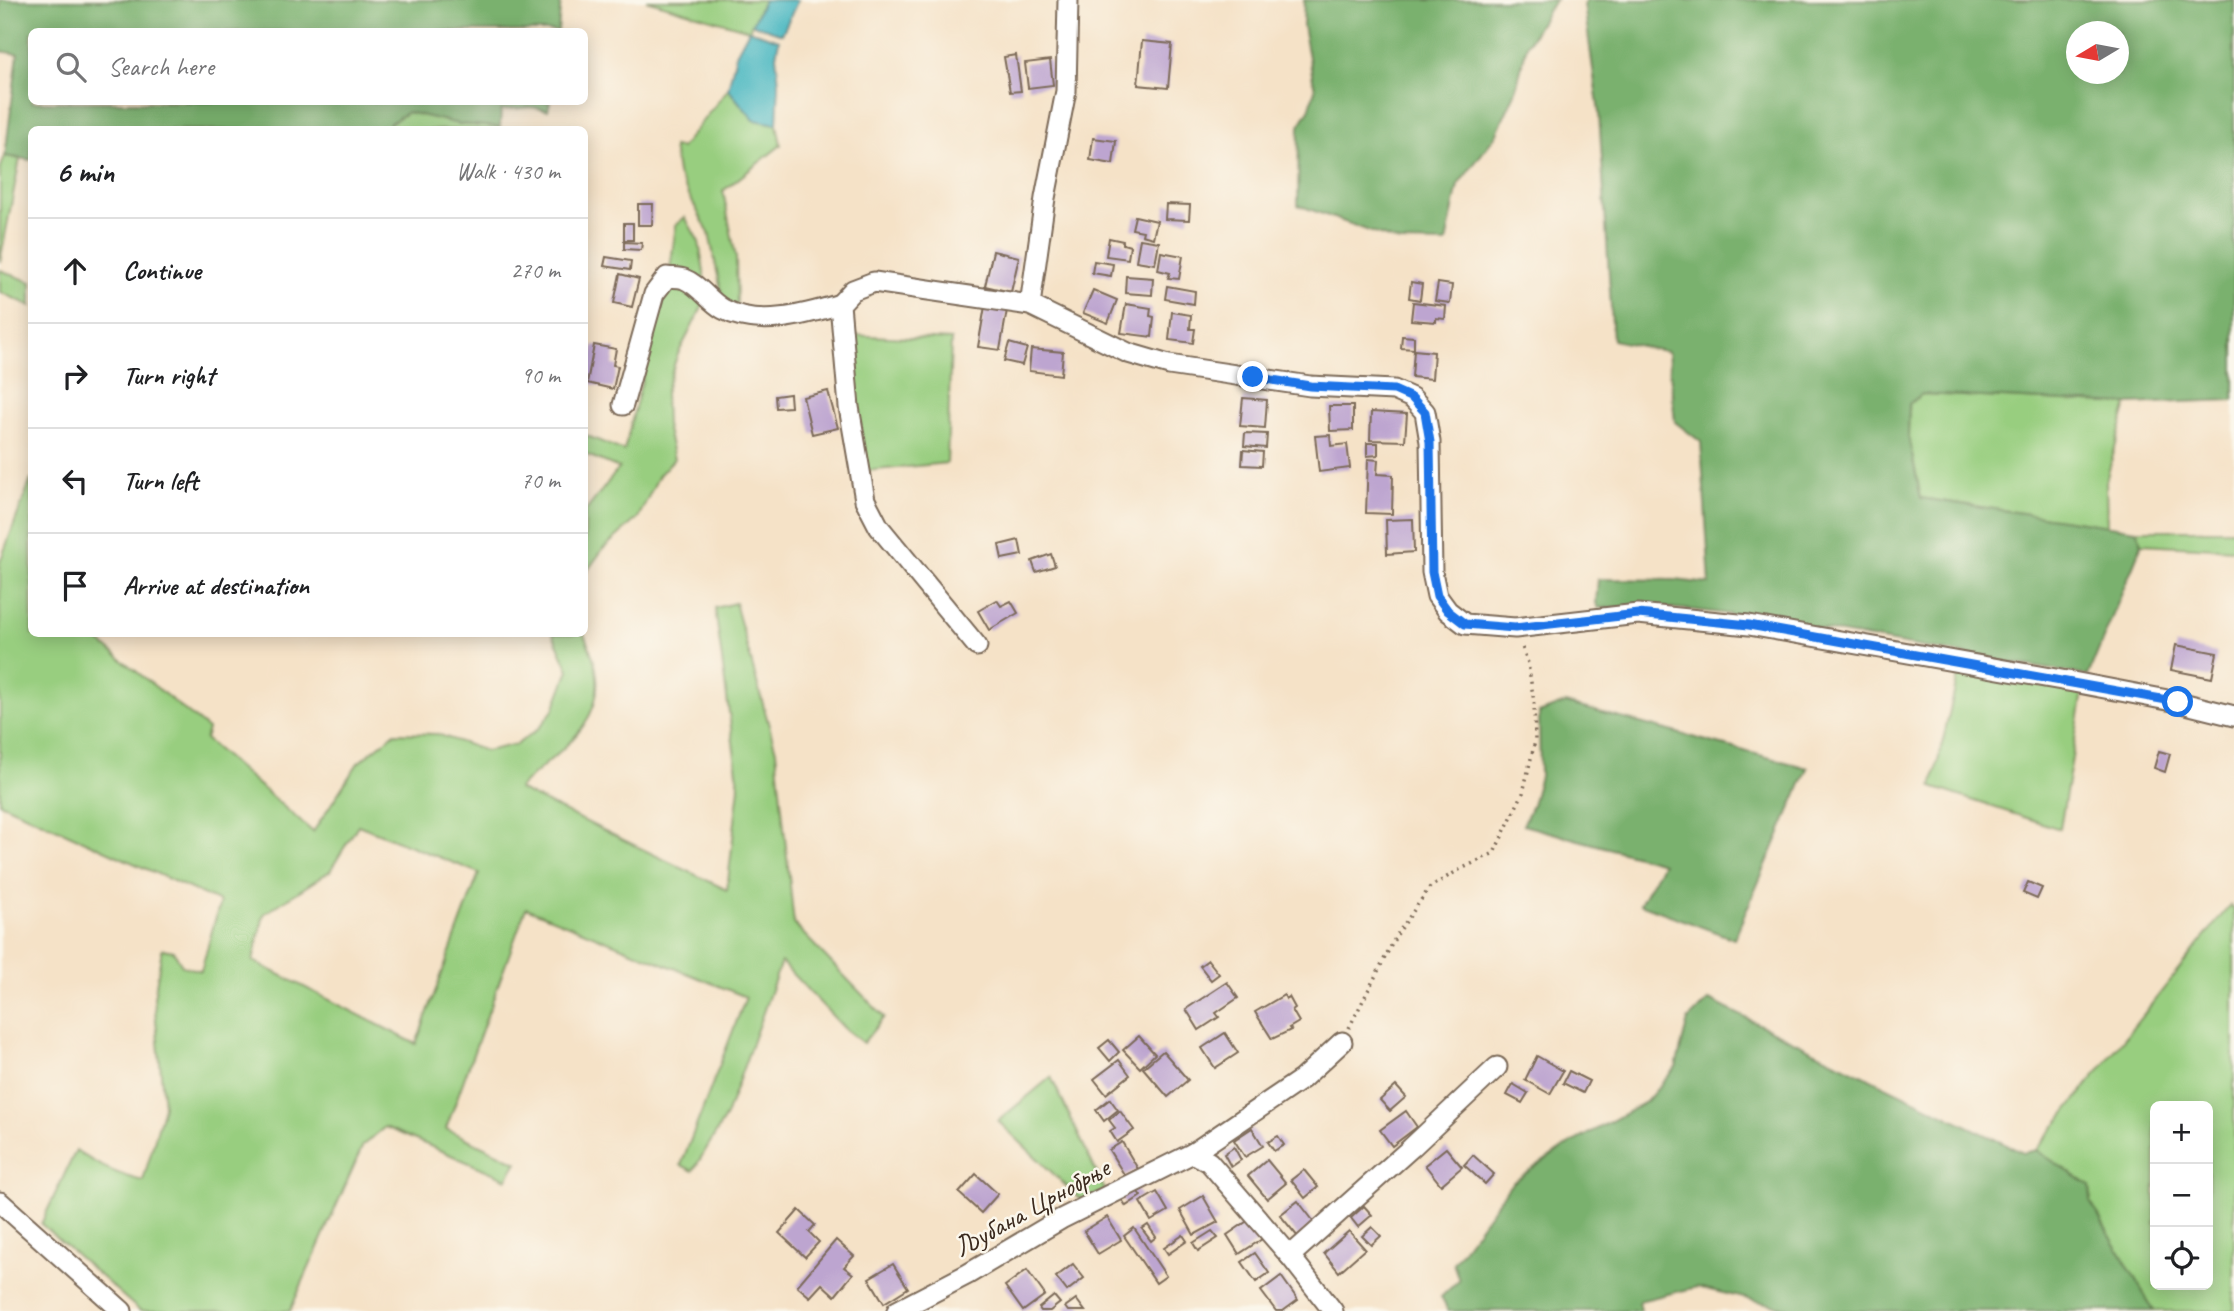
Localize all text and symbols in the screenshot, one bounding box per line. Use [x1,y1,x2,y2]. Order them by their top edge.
north arrow [2066,21,2129,84]
search box [28,28,588,105]
icon: search [52,48,90,86]
text: Search here [108,50,214,83]
text: 6 min [56,153,114,191]
text: Walk · 430 m [456,157,560,186]
icon: ahead [56,252,94,290]
text: Continue [123,254,201,287]
text: 270 m [511,256,560,285]
icon: right [56,357,94,395]
text: Turn right [123,359,214,392]
text: 90 m [521,361,560,390]
route end [1237,361,1268,392]
icon: left [56,462,94,500]
text: Turn left [123,464,198,497]
text: 70 m [521,466,560,495]
icon: arrive [56,567,94,605]
text: Arrive at destination [123,569,309,602]
route start [2162,686,2193,717]
map controls [2150,1101,2213,1290]
button: + [2150,1101,2213,1164]
street label: Љубана Црнобрње [947,1149,1117,1265]
button: − [2150,1164,2213,1227]
button: locate [2150,1227,2213,1290]

